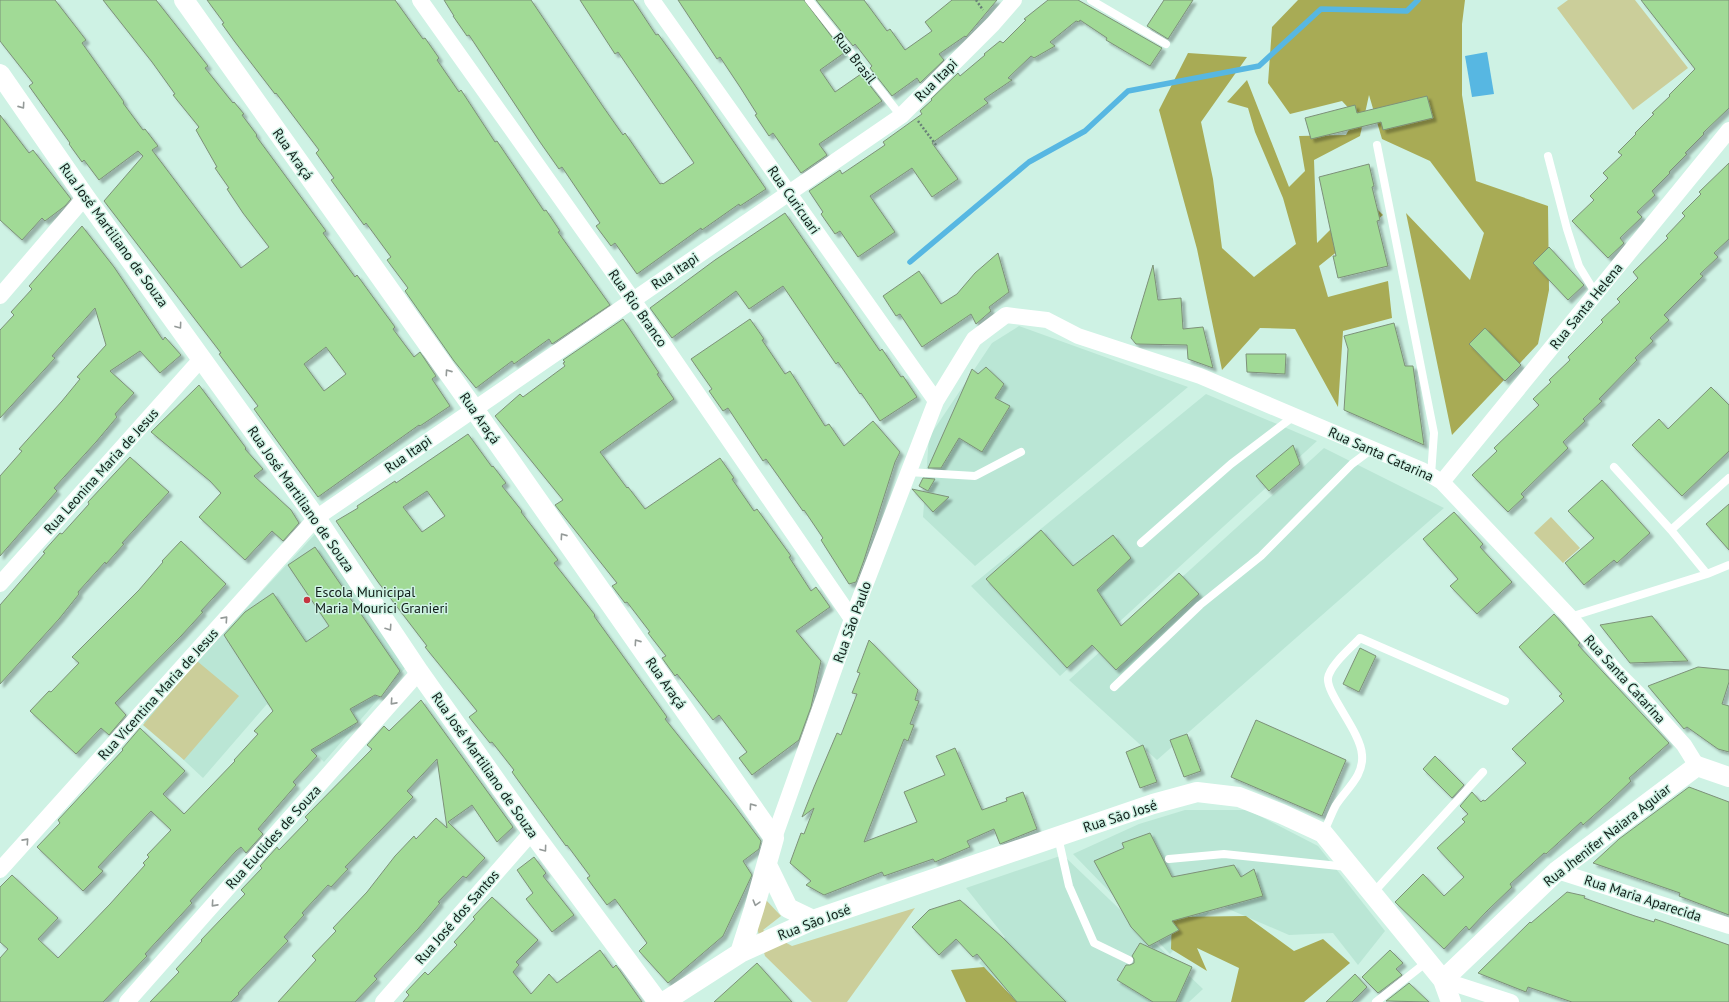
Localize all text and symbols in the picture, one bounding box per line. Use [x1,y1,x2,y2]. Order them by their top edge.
street label: Rua Brasil [829,29,881,87]
street label: Rua Itapi [911,55,961,105]
one-way arrow [17,102,25,109]
street label: Rua Araçá [269,125,317,183]
street label: Rua José Martiliano de Souza [56,159,173,311]
street label: Rua Curicuari [764,162,824,238]
street label: Rua Itapi [648,249,702,293]
street label: Rua Santa Helena [1546,259,1626,353]
street label: Rua Rio Branco [605,266,671,350]
one-way arrow [174,321,181,328]
one-way arrow [445,369,453,376]
street label: Rua Araçá [456,389,504,447]
street label: Rua Leonina Maria de Jesus [40,404,162,538]
street label: Rua José Martiliano de Souza [244,422,358,576]
street label: Rua Santa Catarina [1326,423,1437,485]
street label: Rua Itapi [381,431,435,477]
one-way arrow [561,533,568,540]
street label: Rua São Paulo [829,579,875,665]
place label: Escola Municipal Maria Mourici Granieri [315,583,448,617]
marker: Escola Municipal Maria Mourici Granieri [302,595,312,605]
one-way arrow [220,616,228,624]
street label: Rua Vicentina Maria de Jesus [94,624,222,764]
one-way arrow [384,624,392,631]
street label: Rua Santa Catarina [1580,631,1670,727]
one-way arrow [634,639,642,646]
street label: Rua Araçá [642,654,690,712]
street label: Rua José Martiliano de Souza [428,688,542,842]
one-way arrow [391,697,398,704]
street label: Rua Jhenifer Naiara Aguiar [1540,779,1675,890]
street label: Rua Euclides de Souza [221,781,325,893]
street label: Rua São José [1081,796,1159,836]
one-way arrow [749,803,757,810]
one-way arrow [21,838,29,846]
one-way arrow [540,844,547,851]
street label: Rua José dos Santos [411,866,503,968]
street label: Rua Maria Aparecida [1582,871,1704,925]
one-way arrow [212,899,219,906]
one-way arrow [752,899,761,906]
street label: Rua São José [775,900,853,944]

